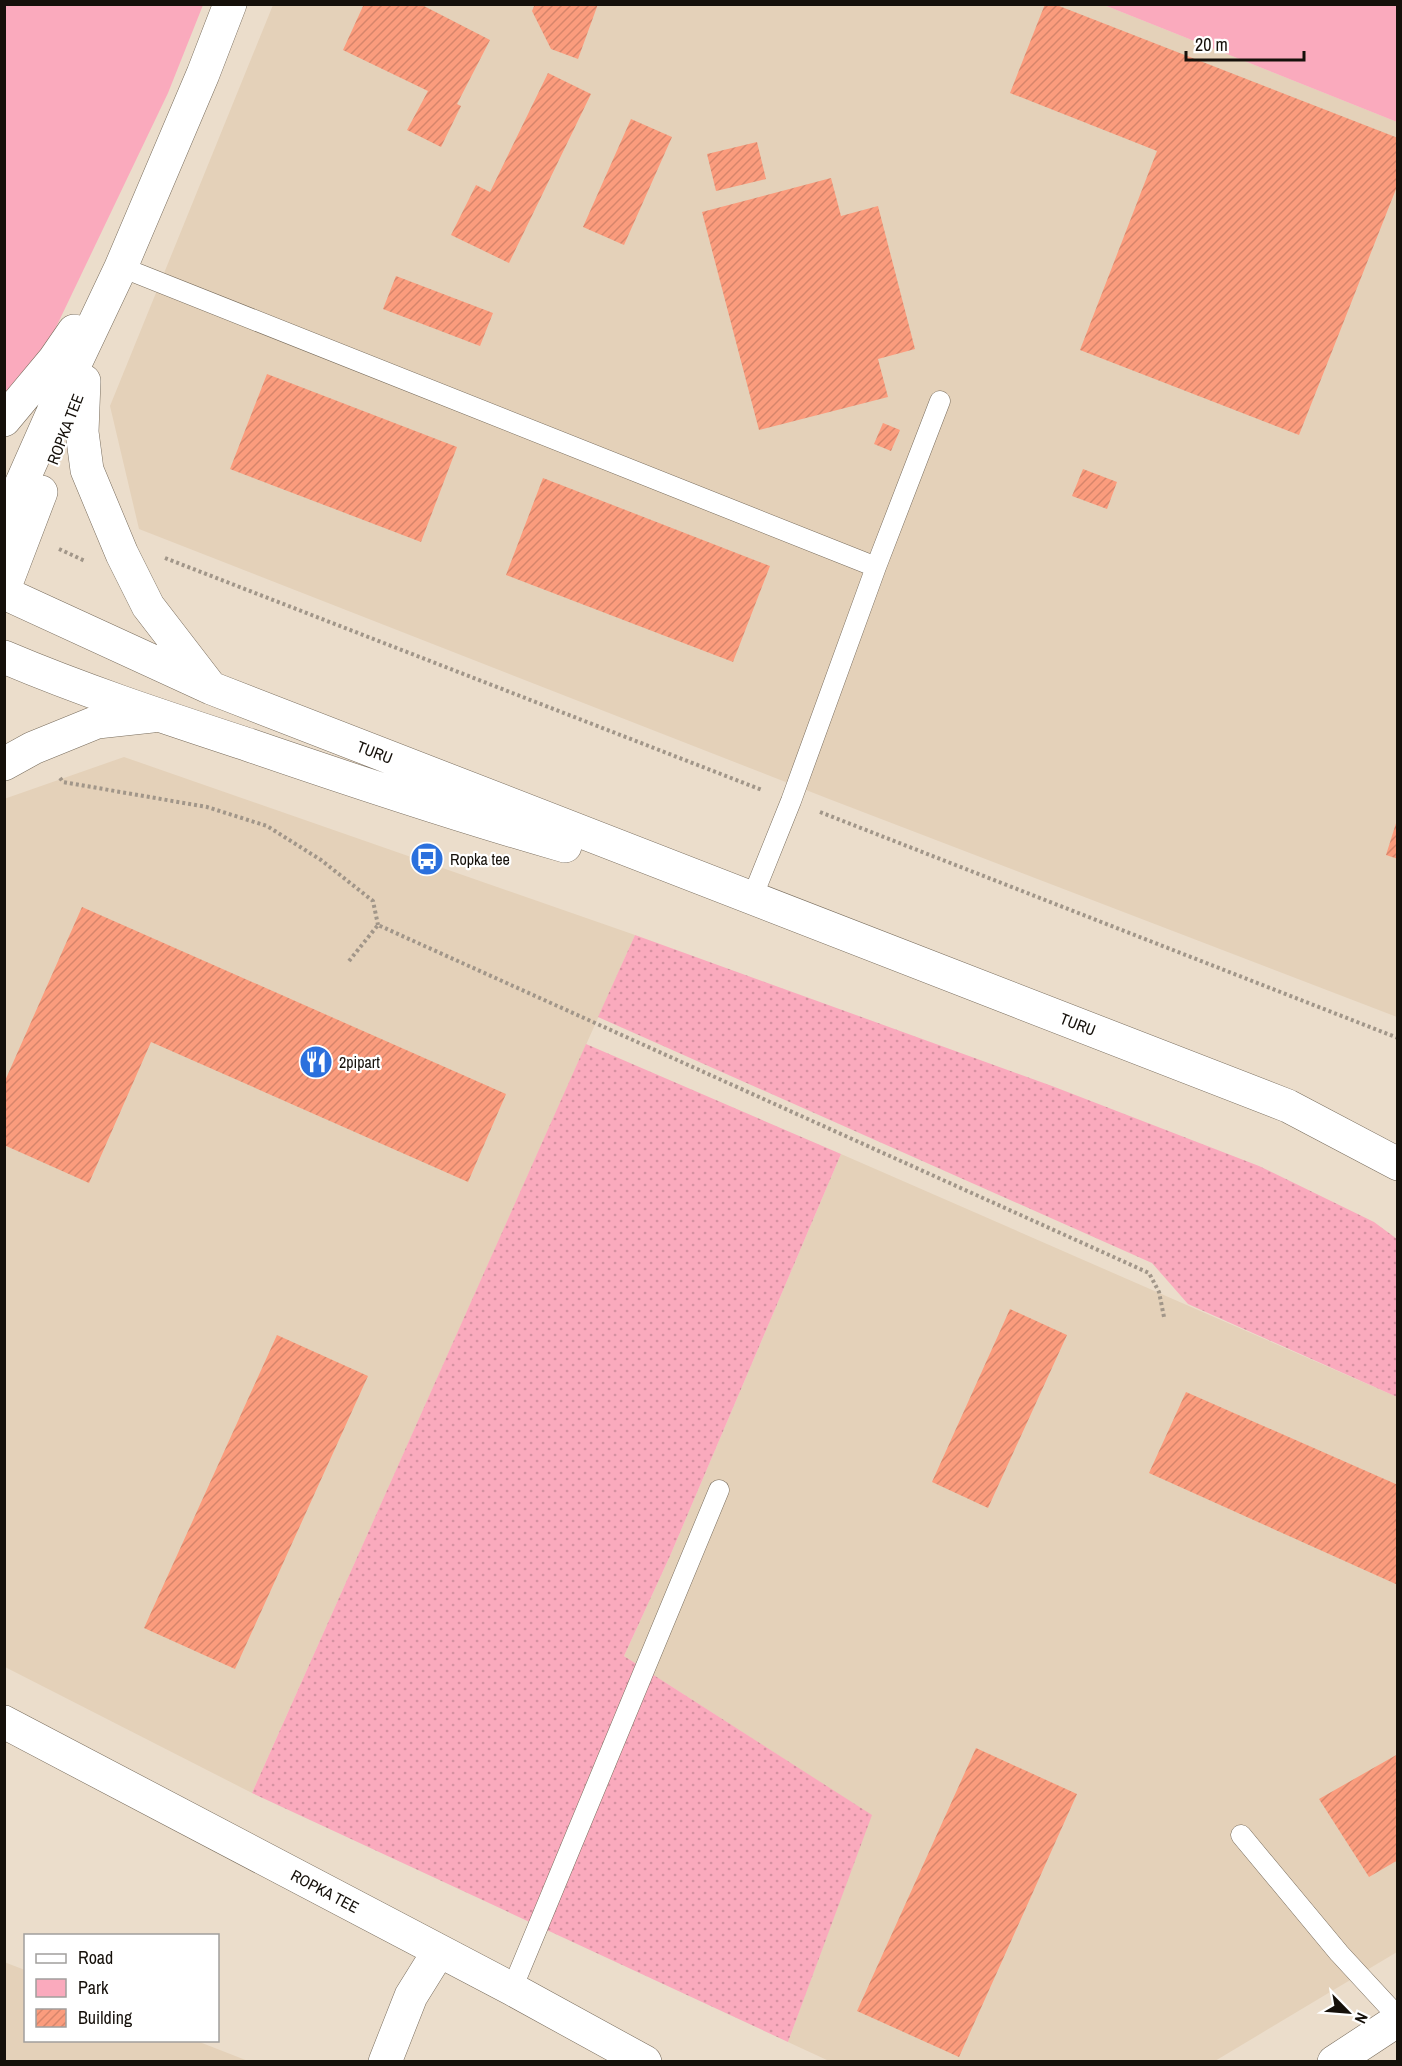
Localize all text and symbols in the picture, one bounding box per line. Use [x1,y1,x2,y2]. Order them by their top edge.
scale bar [1186,24,1304,62]
text: 20 m [1195,32,1228,57]
street label: ROPKA TEE [41,390,89,468]
street label: TURU [354,735,396,769]
bus stop icon: Ropka tee [409,841,445,877]
place label: Ropka tee [450,848,510,870]
street label: TURU [1057,1007,1099,1041]
restaurant icon: 2pipart [298,1044,334,1080]
place label: 2pipart [339,1051,380,1073]
street label: ROPKA TEE [287,1864,363,1918]
legend [24,1934,219,2042]
text: Road [78,1945,113,1970]
text: Park [78,1975,109,2000]
north arrow [1318,1982,1378,2042]
text: Building [78,2005,133,2030]
text: N [1350,2009,1374,2027]

